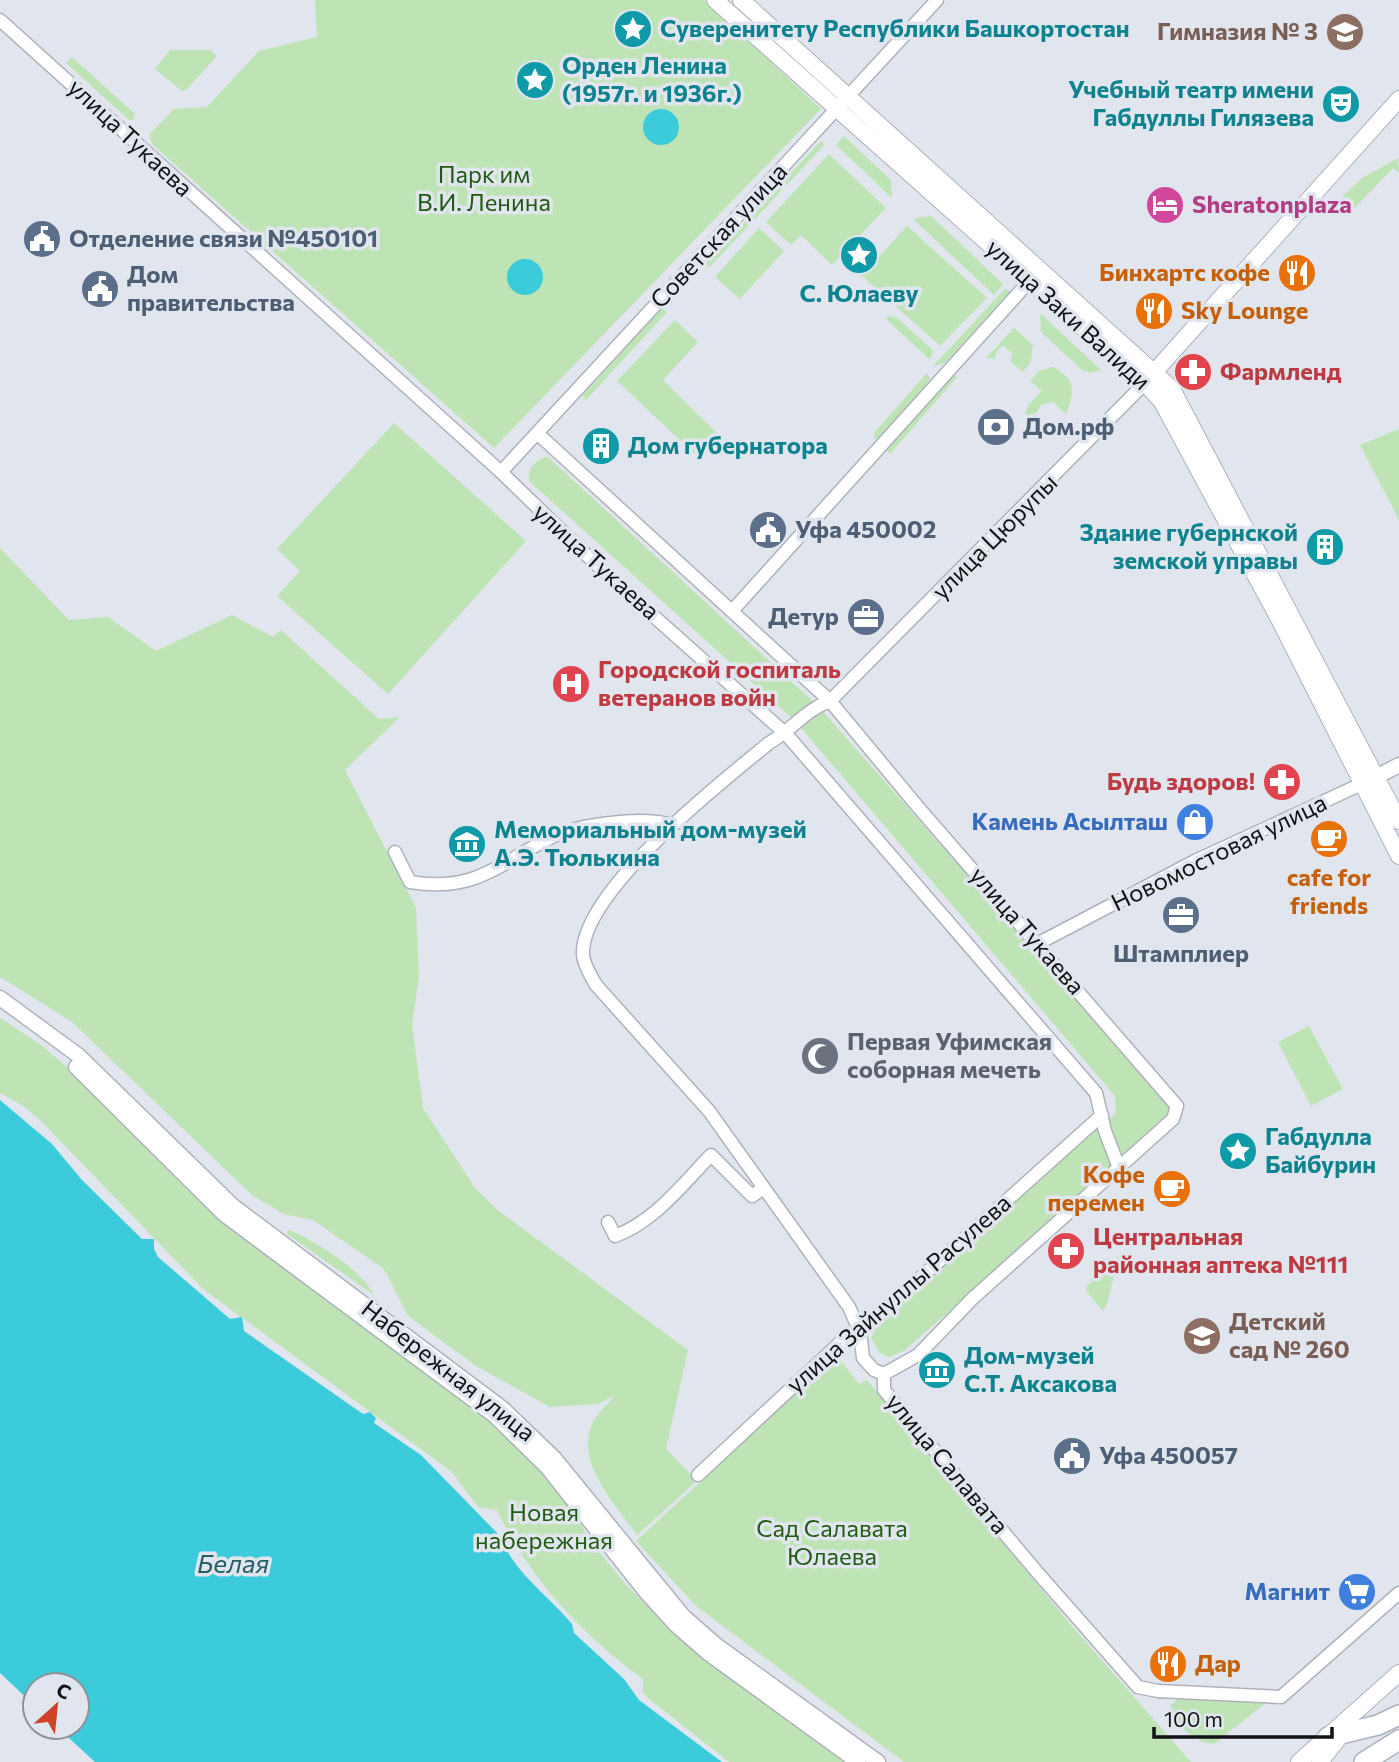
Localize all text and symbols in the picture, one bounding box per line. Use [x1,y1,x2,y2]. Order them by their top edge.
place icon: Суверенитету Республики Башкортостан [612,8,654,50]
school or university icon: Гимназия № 3 [1324,11,1366,53]
place label: Суверенитету Республики Башкортостан [660,13,1130,42]
place label: Гимназия № 3 [1157,16,1318,45]
place label: Орден Ленина (1957г. и 1936г.) [562,50,742,107]
place icon: Орден Ленина (1957г. и 1936г.) [514,59,556,101]
street label: улица Тукаева [63,72,199,202]
place label: Учебный театр имени Габдуллы Гилязева [1068,74,1314,131]
theatre icon: Учебный театр имени Габдуллы Гилязева [1320,83,1362,125]
street label: Советская улица [643,157,792,313]
park label: Парк им В.И. Ленина [417,159,551,216]
hotel icon: Sheratonplaza [1144,184,1186,226]
place label: Sheratonplaza [1192,189,1352,218]
public building icon: Отделение связи №450101 [21,218,63,260]
place label: Отделение связи №450101 [69,223,378,252]
street label: улица Заки Валиди [981,233,1157,395]
place icon: С. Юлаеву [838,234,880,276]
restaurant icon: Бинхартс кофе [1276,252,1318,294]
place label: Бинхартс кофе [1099,257,1270,286]
place label: Дом правительства [127,259,295,316]
public building icon: Дом правительства [79,268,121,310]
place label: С. Юлаеву [799,278,919,307]
restaurant icon: Sky Lounge [1133,290,1175,332]
place label: Sky Lounge [1181,295,1308,324]
pharmacy icon: Фармленд [1172,351,1214,393]
place label: Фармленд [1220,356,1342,385]
bank icon: Дом.рф [975,406,1017,448]
place label: Дом.рф [1023,411,1114,440]
building icon: Дом губернатора [580,425,622,467]
place label: Дом губернатора [628,430,828,459]
street label: улица Цюрупы [925,467,1063,605]
street label: улица Тукаева [528,497,666,625]
public building icon: Уфа 450002 [747,509,789,551]
place label: Уфа 450002 [795,514,936,543]
place label: Здание губернской земской управы [1080,517,1298,574]
building icon: Здание губернской земской управы [1304,526,1346,568]
office icon: Детур [845,596,887,638]
place label: Детур [768,601,839,630]
place label: Городской госпиталь ветеранов войн [598,654,841,711]
hospital icon: Городской госпиталь ветеранов войн [550,663,592,705]
pharmacy icon: Будь здоров! [1261,761,1303,803]
place label: Будь здоров! [1107,766,1255,795]
street label: Новомостовая улица [1106,787,1331,916]
shop icon: Камень Асылташ [1174,801,1216,843]
place label: Камень Асылташ [972,806,1168,835]
place label: Мемориальный дом-музей А.Э. Тюлькина [494,814,807,871]
cafe icon: cafe for friends [1308,818,1350,860]
museum icon: Мемориальный дом-музей А.Э. Тюлькина [446,823,488,865]
street label: улица Тукаева [965,860,1091,1000]
place label: cafe for friends [1287,862,1371,919]
office icon: Штамплиер [1160,894,1202,936]
place label: Штамплиер [1113,938,1249,967]
place label: Первая Уфимская соборная мечеть [847,1026,1052,1083]
mosque icon: Первая Уфимская соборная мечеть [799,1035,841,1077]
place label: Габдулла Байбурин [1265,1121,1376,1178]
place icon: Габдулла Байбурин [1217,1130,1259,1172]
place label: Кофе перемен [1047,1159,1145,1216]
cafe icon: Кофе перемен [1151,1168,1193,1210]
street label: улица Зайнуллы Расулева [780,1187,1016,1398]
place label: Центральная районная аптека №111 [1093,1221,1348,1278]
pharmacy icon: Центральная районная аптека №111 [1045,1230,1087,1272]
street label: Набережная улица [356,1293,542,1447]
place label: Детский сад № 260 [1229,1306,1350,1363]
school or university icon: Детский сад № 260 [1181,1315,1223,1357]
place label: Дом-музей С.Т. Аксакова [964,1340,1117,1397]
museum icon: Дом-музей С.Т. Аксакова [916,1349,958,1391]
street label: улица Салавата [881,1387,1015,1539]
public building icon: Уфа 450057 [1051,1435,1093,1477]
place label: Уфа 450057 [1099,1440,1238,1469]
park label: Новая набережная [475,1497,613,1554]
park label: Сад Салавата Юлаева [756,1513,908,1570]
water label: Белая [197,1547,269,1578]
supermarket icon: Магнит [1336,1571,1378,1613]
place label: Магнит [1245,1576,1330,1605]
restaurant icon: Дар [1147,1643,1189,1685]
place label: Дар [1195,1648,1241,1677]
north arrow [21,1671,91,1741]
text: С [53,1677,75,1704]
scale bar [1154,1696,1332,1740]
text: 100 m [1164,1706,1223,1731]

